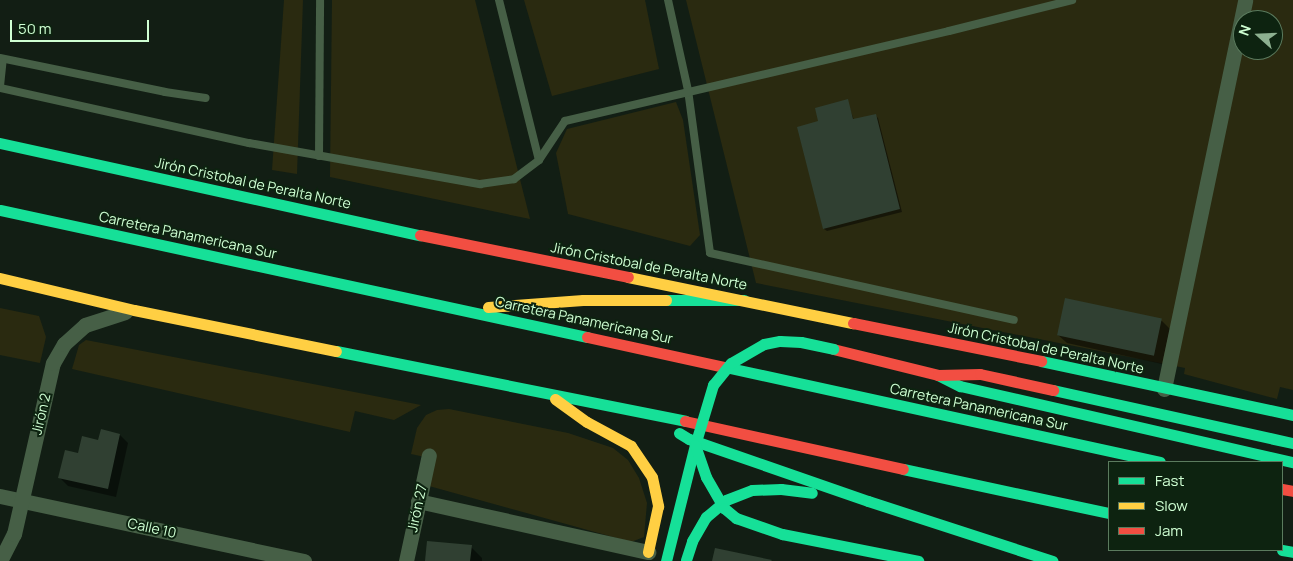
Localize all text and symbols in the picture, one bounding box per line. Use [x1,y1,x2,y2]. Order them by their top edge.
scale bar [12,10,151,42]
north arrow [1233,10,1283,60]
text: 50 m [18,18,52,39]
text: N [1234,22,1255,38]
street label: Jirón Cristobal de Peralta Norte [154,154,352,212]
street label: Carretera Panamericana Sur [97,208,279,262]
street label: Jirón Cristobal de Peralta Norte [549,239,749,293]
street label: Carretera Panamericana Sur [493,293,675,347]
street label: Jirón Cristobal de Peralta Norte [947,319,1145,377]
street label: Carretera Panamericana Sur [888,380,1070,434]
street label: Jirón 2 [28,392,54,436]
legend [1108,461,1283,551]
text: Fast [1155,470,1184,491]
street label: Jirón 27 [404,482,430,534]
text: Slow [1155,495,1188,516]
street label: Calle 10 [126,515,178,541]
text: Jam [1155,520,1183,541]

